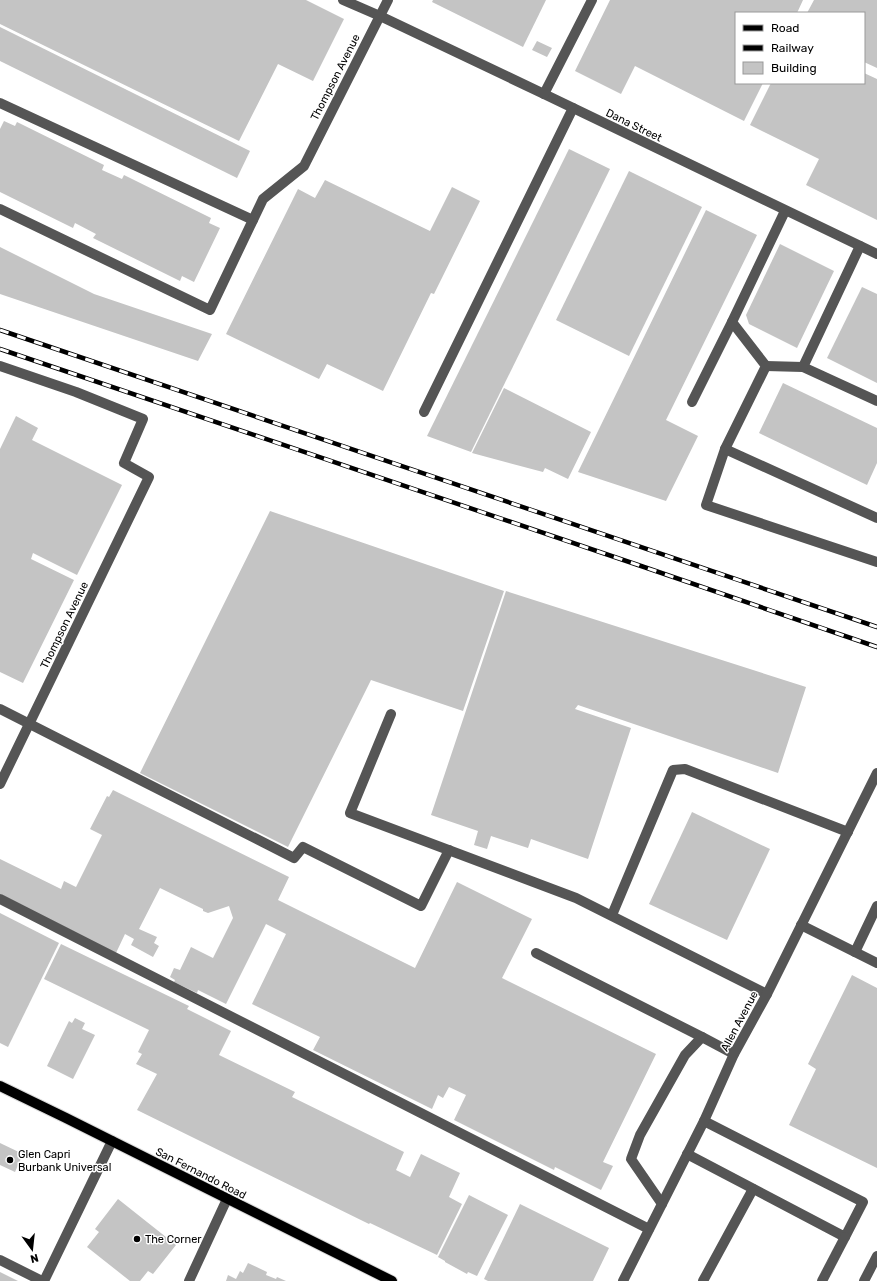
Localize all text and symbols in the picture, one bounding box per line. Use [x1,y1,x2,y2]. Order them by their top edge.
legend [735,12,865,84]
text: Road [771,21,799,35]
street label: Thompson Avenue [308,32,363,123]
text: Railway [771,41,814,55]
text: Building [771,61,817,75]
street label: Dana Street [604,106,665,145]
street label: Thompson Avenue [38,580,91,671]
street label: Allen Avenue [718,989,761,1054]
street label: San Fernando Road [153,1145,248,1202]
place label: Glen Capri Burbank Universal [18,1148,111,1174]
marker: Glen Capri Burbank Universal [5,1155,15,1165]
north arrow [12,1229,52,1269]
place label: The Corner [145,1233,202,1246]
marker: The Corner [132,1234,142,1244]
text: N [29,1251,40,1266]

